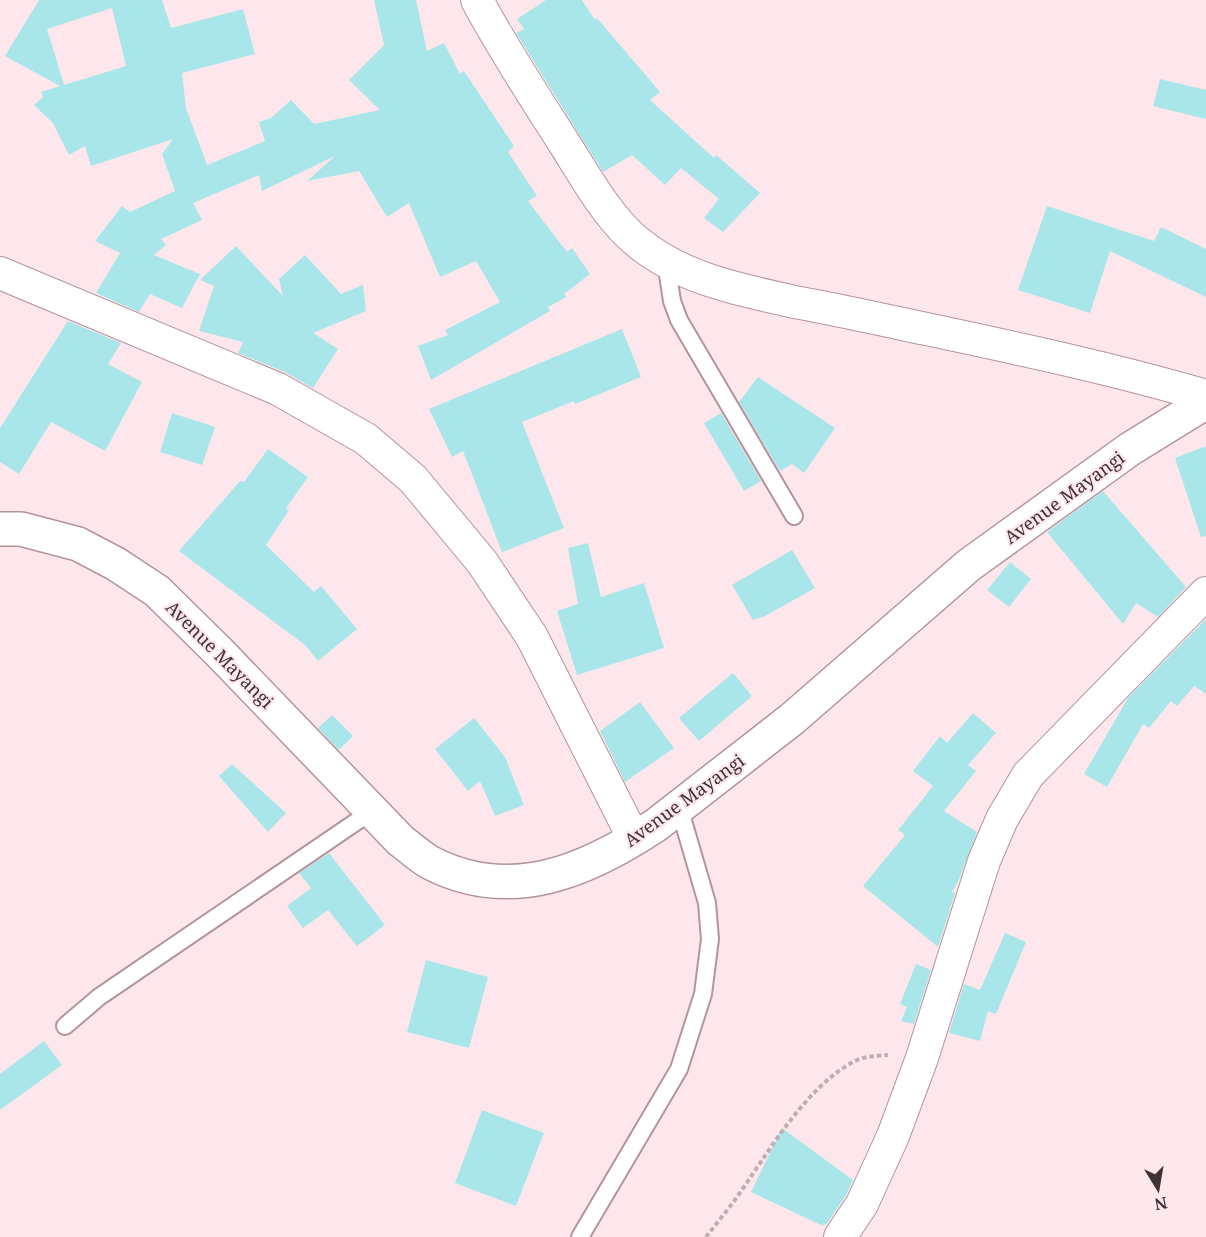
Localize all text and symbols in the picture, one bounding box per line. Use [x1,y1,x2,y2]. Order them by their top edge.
street label: Avenue Mayangi [999,445,1129,549]
street label: Avenue Mayangi [161,595,279,713]
street label: Avenue Mayangi [619,748,749,852]
north arrow [1128,1159,1188,1219]
text: N [1152,1192,1169,1216]

